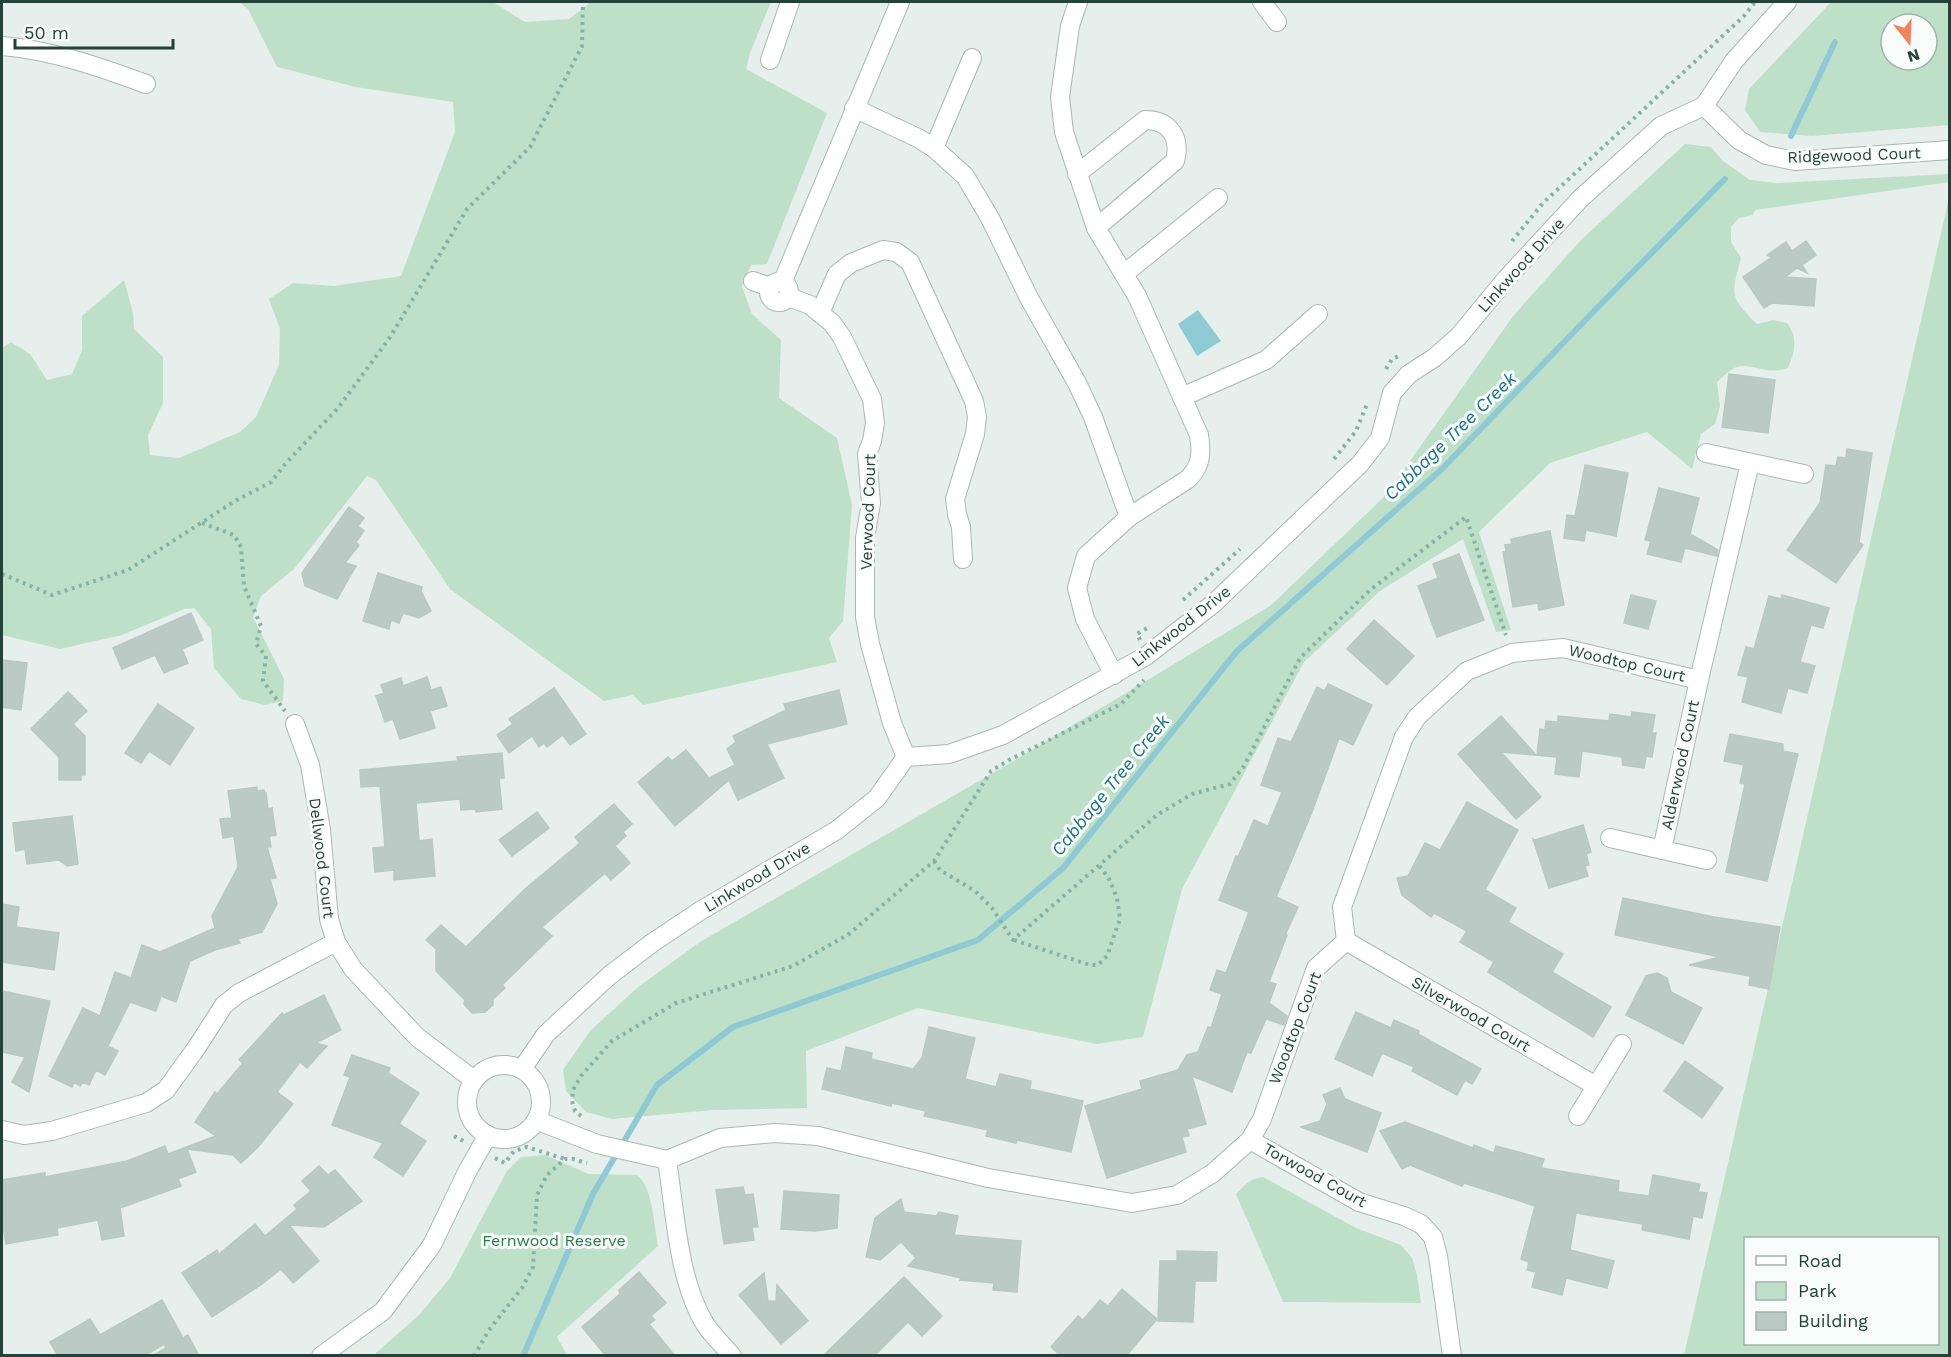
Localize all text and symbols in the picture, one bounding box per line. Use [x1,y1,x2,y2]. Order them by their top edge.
scale bar [15,12,172,50]
north arrow [1879,12,1939,72]
text: 50 m [24,22,69,43]
text: N [1905,45,1922,67]
street label: Ridgewood Court [1787,143,1921,167]
street label: Linkwood Drive [1474,214,1568,316]
water label: Cabbage Tree Creek [1380,367,1521,504]
street label: Verwood Court [856,453,880,570]
street label: Linkwood Drive [1128,581,1234,671]
street label: Woodtop Court [1567,640,1687,686]
street label: Alderwood Court [1657,698,1703,832]
water label: Cabbage Tree Creek [1047,709,1174,860]
street label: Dellwood Court [305,797,339,920]
street label: Linkwood Drive [701,838,813,916]
street label: Woodtop Court [1265,969,1325,1087]
street label: Silverwood Court [1408,972,1534,1056]
street label: Torwood Court [1260,1139,1370,1211]
park label: Fernwood Reserve [482,1231,626,1250]
legend [1744,1237,1939,1345]
text: Road [1798,1250,1842,1271]
text: Park [1798,1280,1837,1301]
text: Building [1798,1310,1868,1331]

